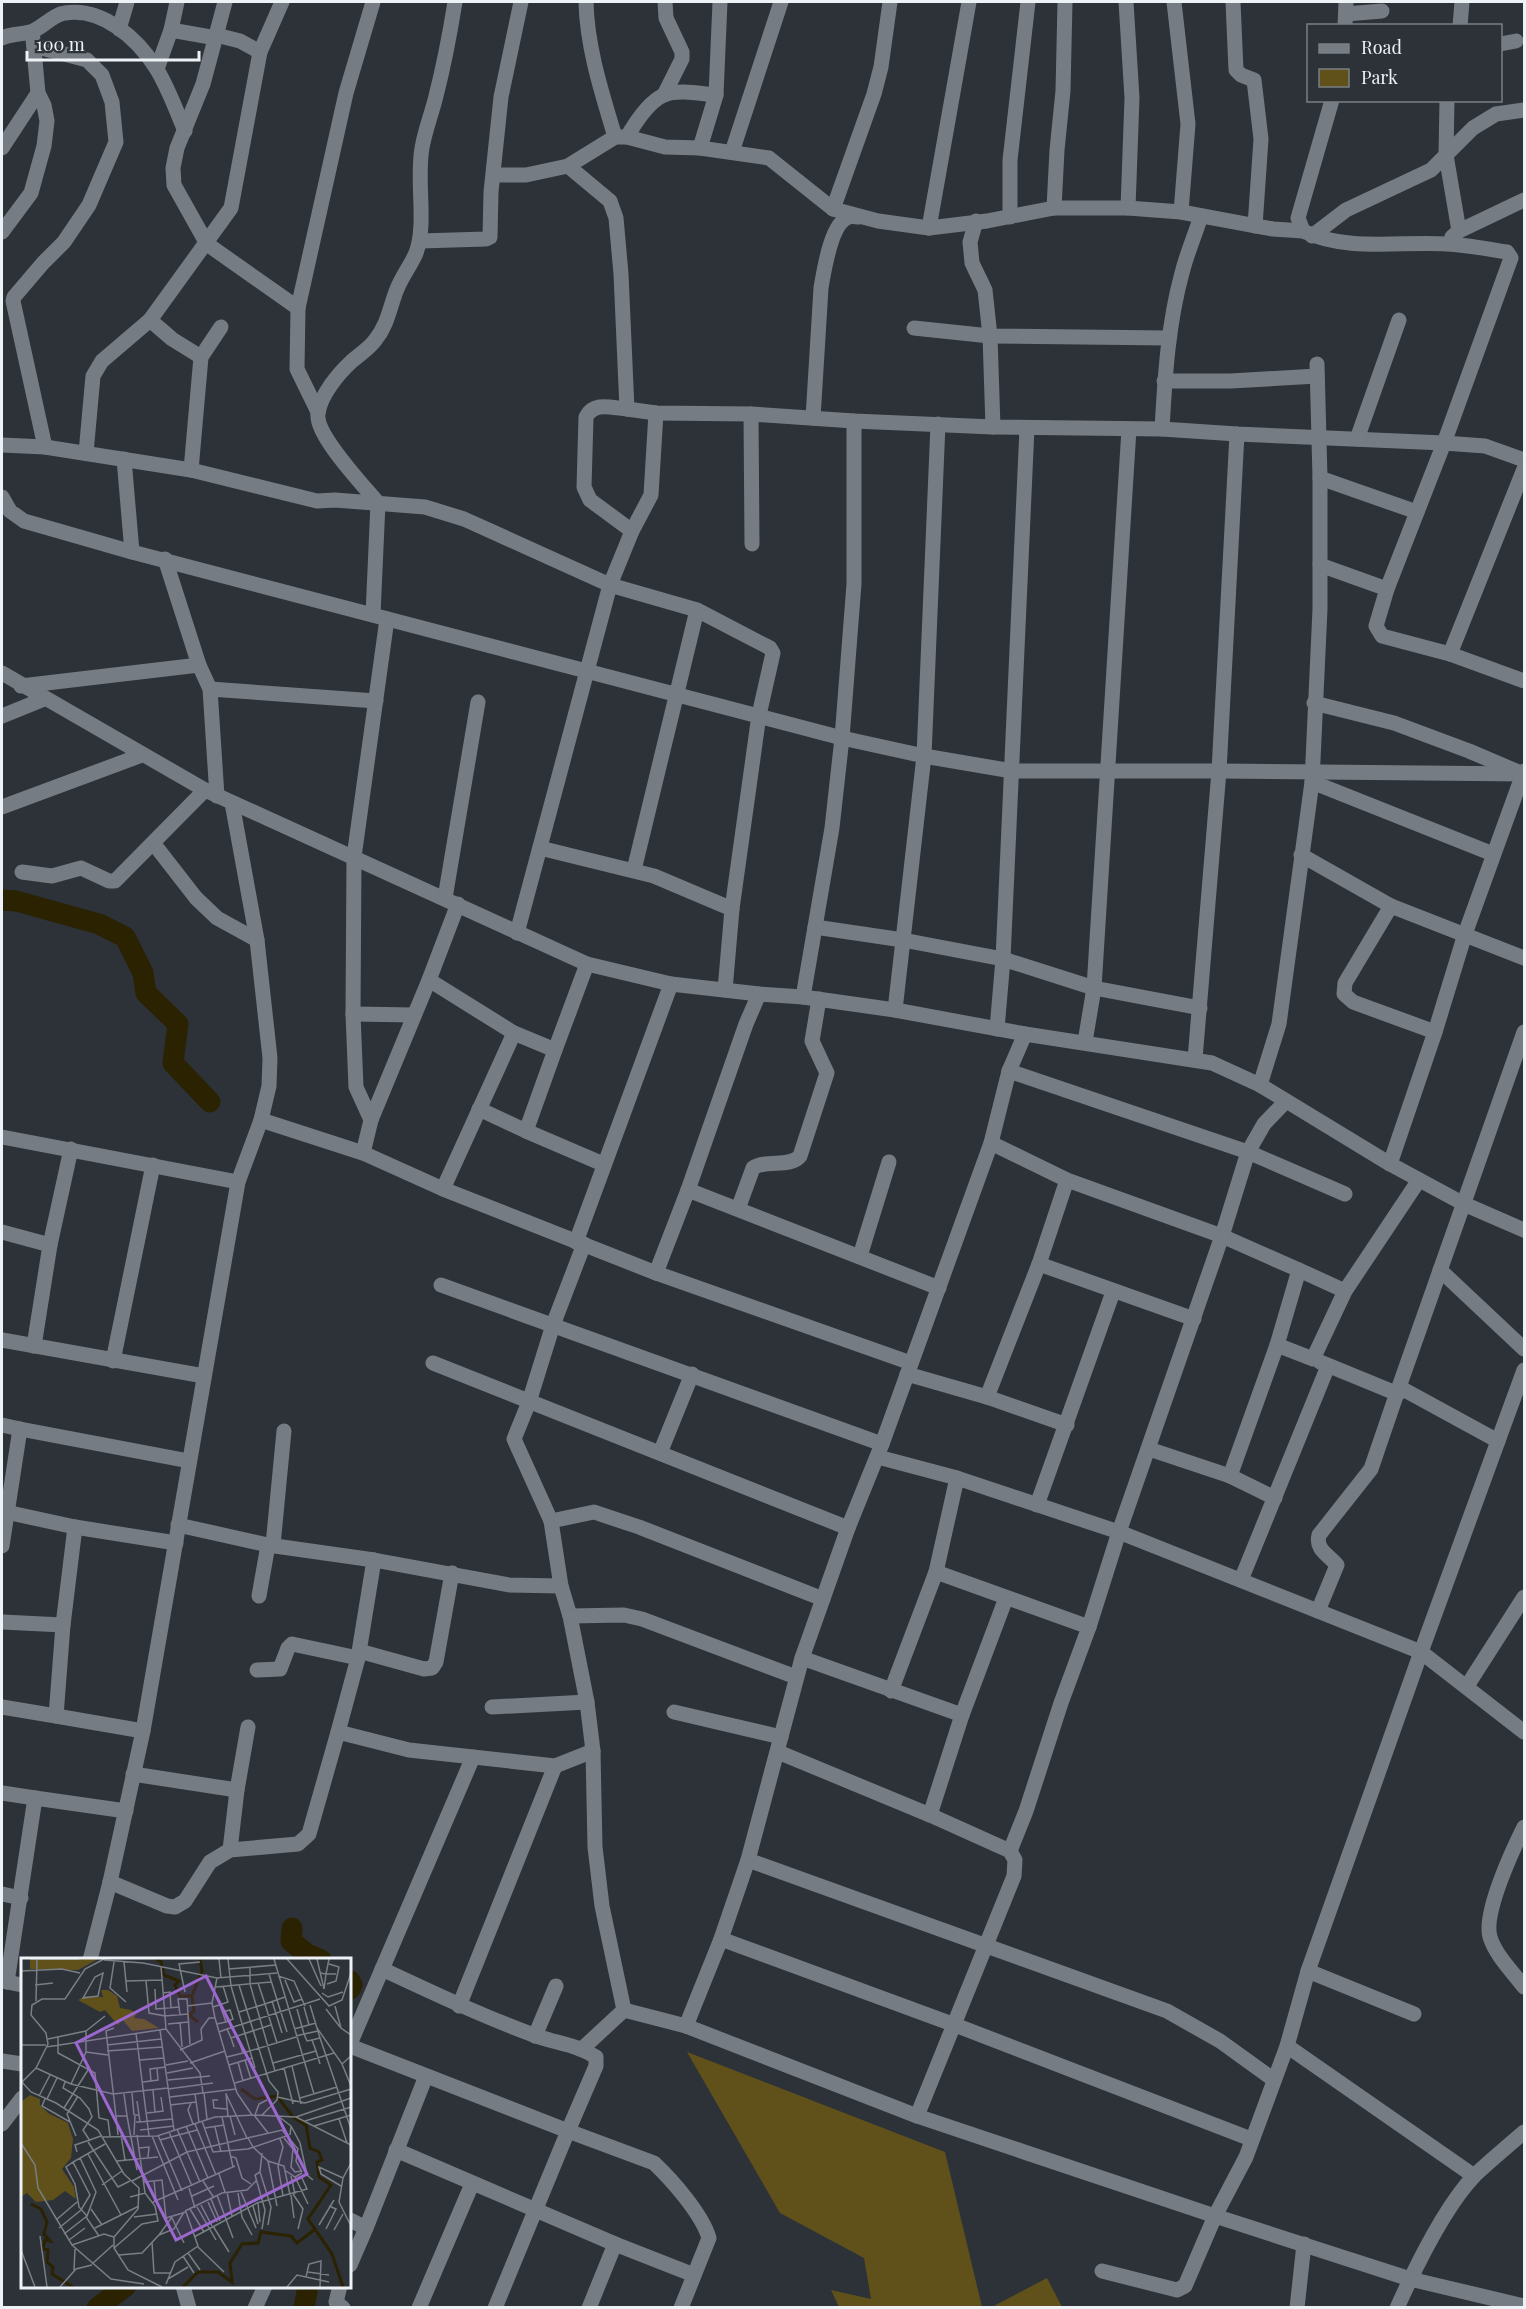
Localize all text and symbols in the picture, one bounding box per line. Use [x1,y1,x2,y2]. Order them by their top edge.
scale bar [27,24,200,62]
legend [1307,24,1502,102]
text: 100 m [36,32,85,56]
text: Road [1361,35,1402,59]
text: Park [1361,65,1398,89]
inset map [21,1958,351,2288]

